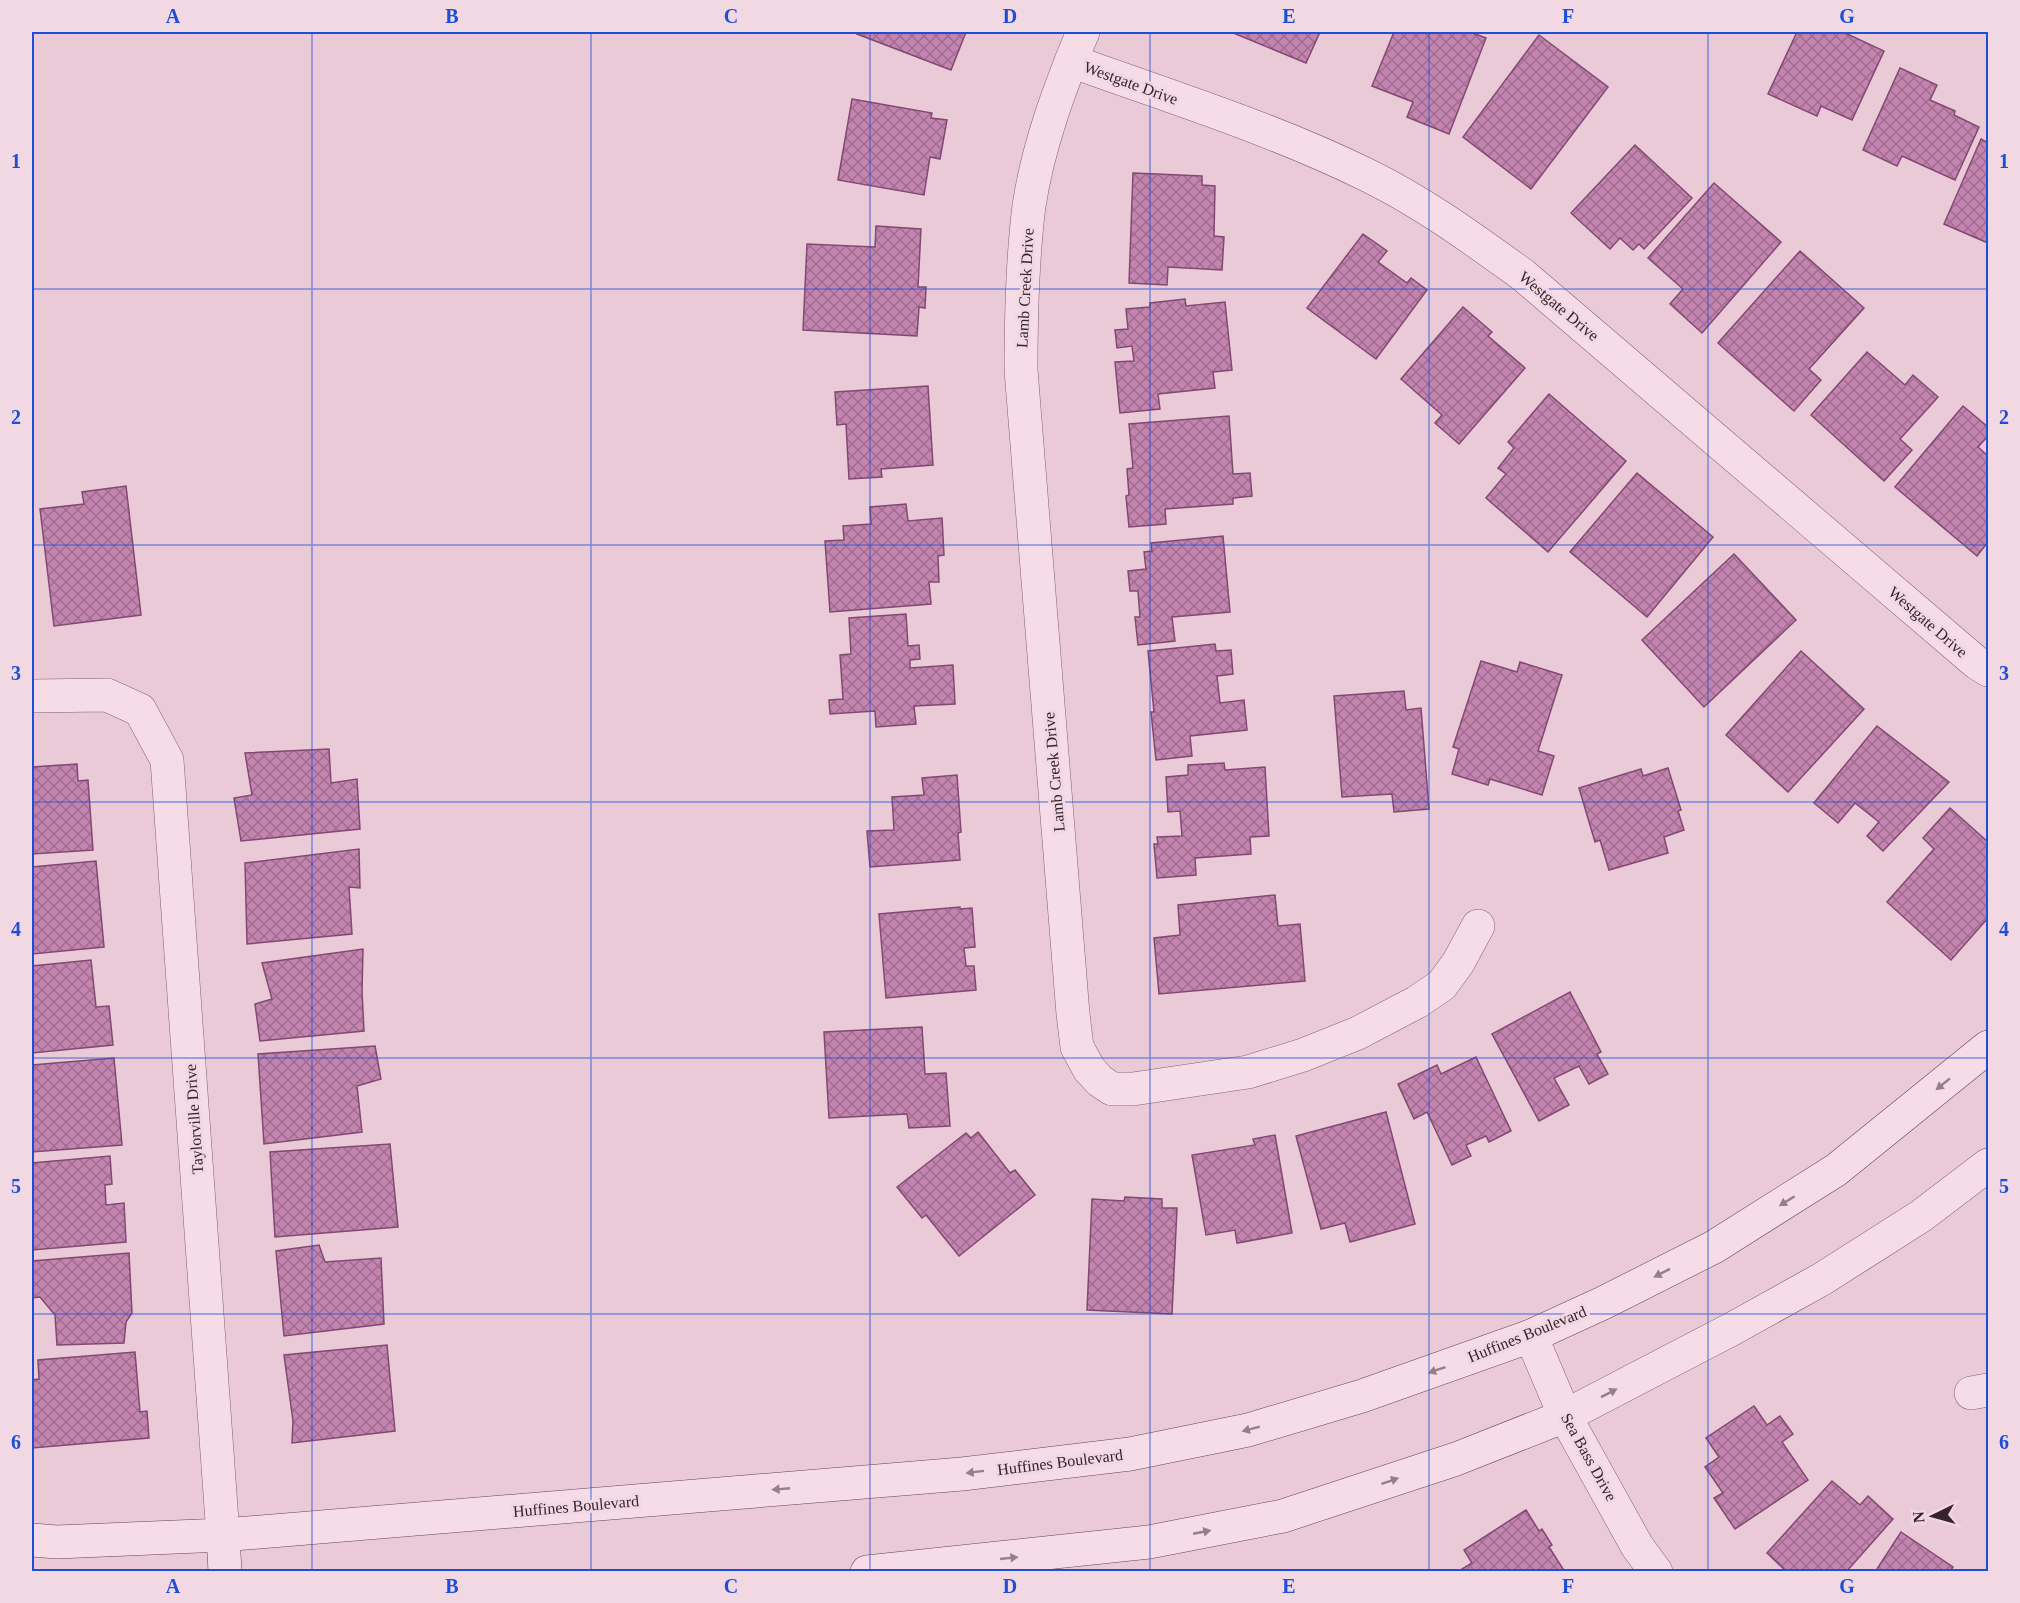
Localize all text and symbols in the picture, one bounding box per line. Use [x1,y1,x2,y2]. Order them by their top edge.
text: A [166,5,181,27]
text: B [445,5,459,27]
text: C [724,5,738,27]
text: D [1003,5,1017,27]
text: E [1282,5,1296,27]
text: F [1562,5,1574,27]
text: G [1839,5,1855,27]
street label: Westgate Drive [1081,58,1180,109]
text: 1 [11,150,21,172]
text: 1 [1999,150,2009,172]
street label: Lamb Creek Drive [1013,228,1037,348]
street label: Westgate Drive [1515,268,1602,345]
text: 2 [11,406,21,428]
text: 2 [1999,406,2009,428]
street label: Westgate Drive [1885,583,1971,662]
text: 3 [11,662,21,684]
text: 3 [1999,662,2009,684]
street label: Lamb Creek Drive [1040,712,1068,832]
text: 4 [11,918,21,940]
text: 4 [1999,918,2009,940]
street label: Taylorville Drive [182,1063,207,1175]
one-way arrow [1936,1077,1951,1090]
text: 5 [11,1175,21,1197]
text: 5 [1999,1175,2009,1197]
one-way arrow [1779,1195,1795,1206]
one-way arrow [1653,1268,1670,1278]
street label: Huffines Boulevard [1465,1302,1589,1366]
one-way arrow [1427,1365,1445,1375]
one-way arrow [1601,1388,1618,1398]
street label: Sea Bass Drive [1558,1410,1620,1504]
one-way arrow [1242,1424,1260,1434]
text: 6 [11,1431,21,1453]
text: 6 [1999,1431,2009,1453]
street label: Huffines Boulevard [996,1446,1124,1478]
one-way arrow [966,1467,985,1477]
one-way arrow [1381,1476,1399,1486]
one-way arrow [772,1484,791,1494]
north arrow [1903,1486,1963,1546]
street label: Huffines Boulevard [512,1492,640,1520]
text: N [1910,1510,1928,1524]
one-way arrow [1193,1527,1212,1536]
one-way arrow [999,1553,1018,1562]
text: A [166,1575,181,1597]
text: B [445,1575,459,1597]
text: C [724,1575,738,1597]
text: D [1003,1575,1017,1597]
text: E [1282,1575,1296,1597]
text: F [1562,1575,1574,1597]
text: G [1839,1575,1855,1597]

